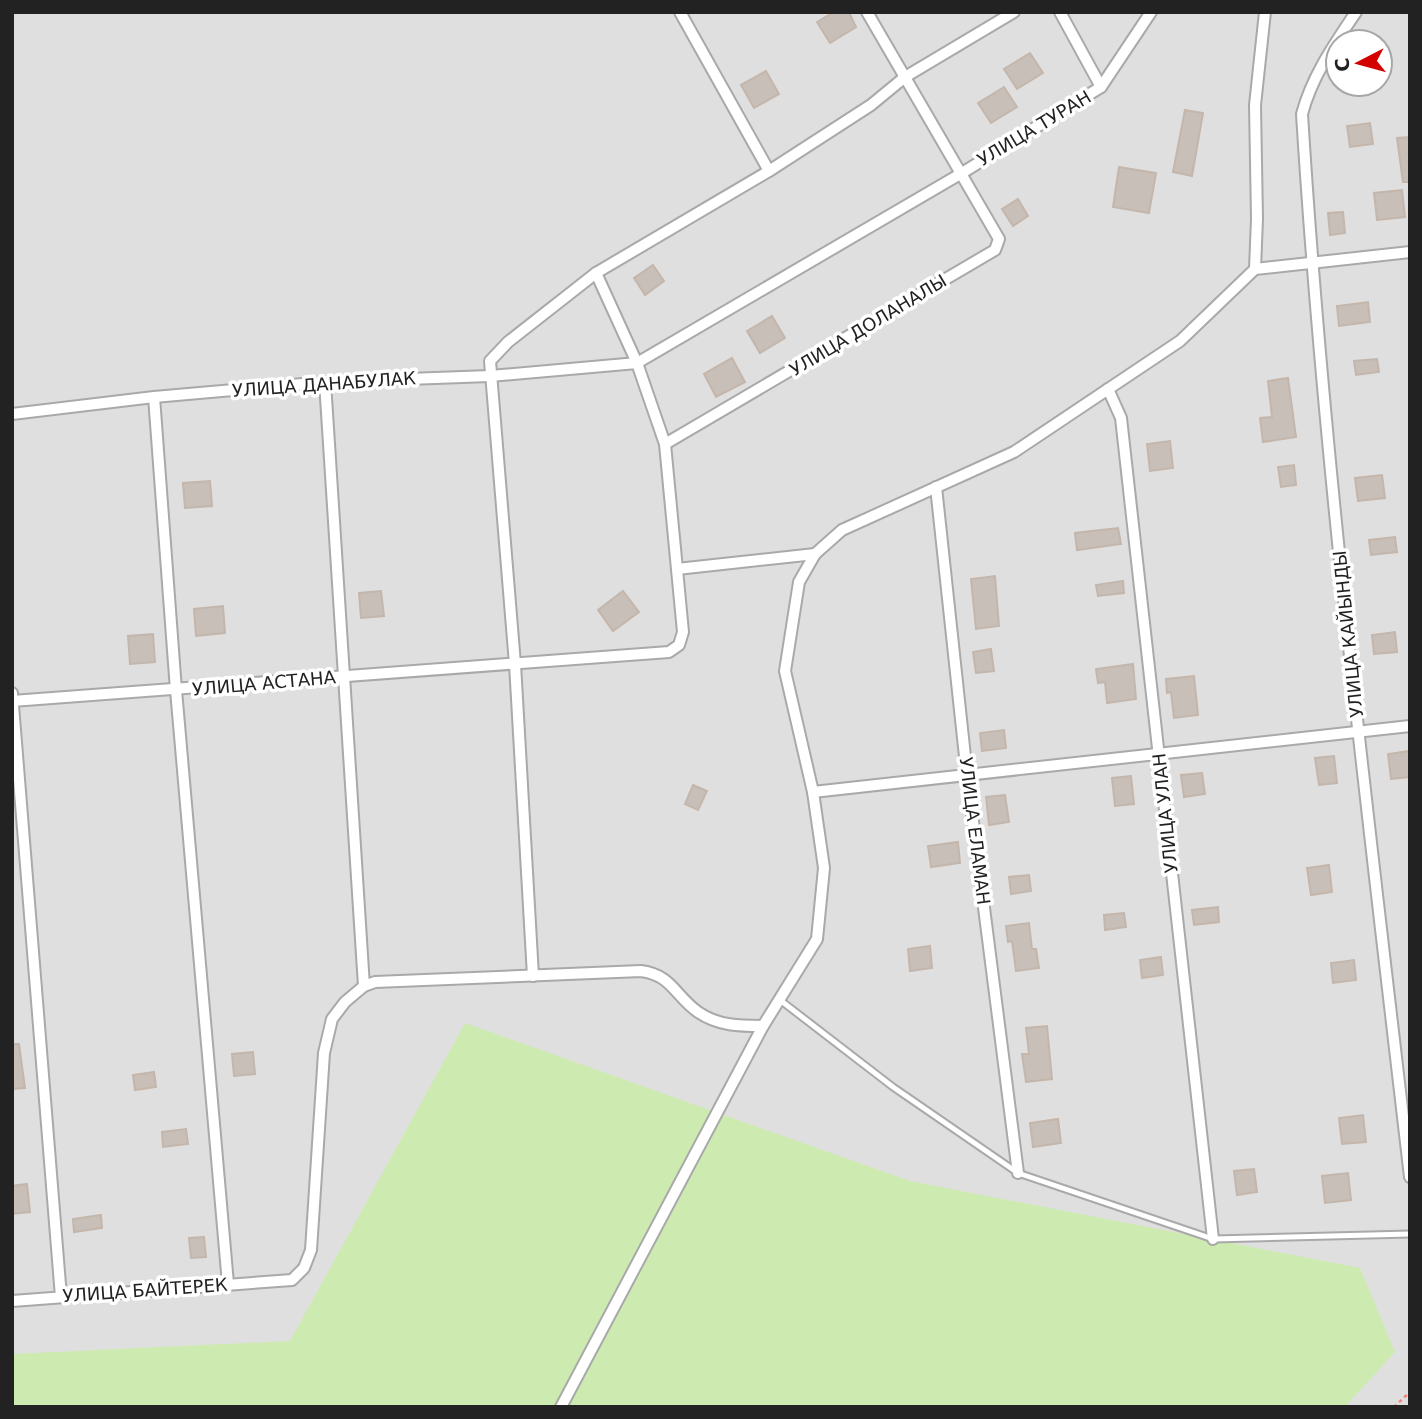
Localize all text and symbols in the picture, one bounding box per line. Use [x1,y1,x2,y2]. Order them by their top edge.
north arrow [1324,28,1394,98]
text: С [1330,57,1354,73]
street label: УЛИЦА ТУРАН [973,86,1095,170]
street label: УЛИЦА ДОЛАНАЛЫ [786,270,950,380]
street label: УЛИЦА ДАНАБУЛАК [231,367,417,401]
street label: УЛИЦА КАЙЫНДЫ [1329,549,1367,719]
street label: УЛИЦА АСТАНА [191,666,337,700]
street label: УЛИЦА УЛАН [1148,752,1182,874]
street label: УЛИЦА ЕЛАМАН [956,756,994,906]
street label: УЛИЦА БАЙТЕРЕК [62,1274,228,1306]

